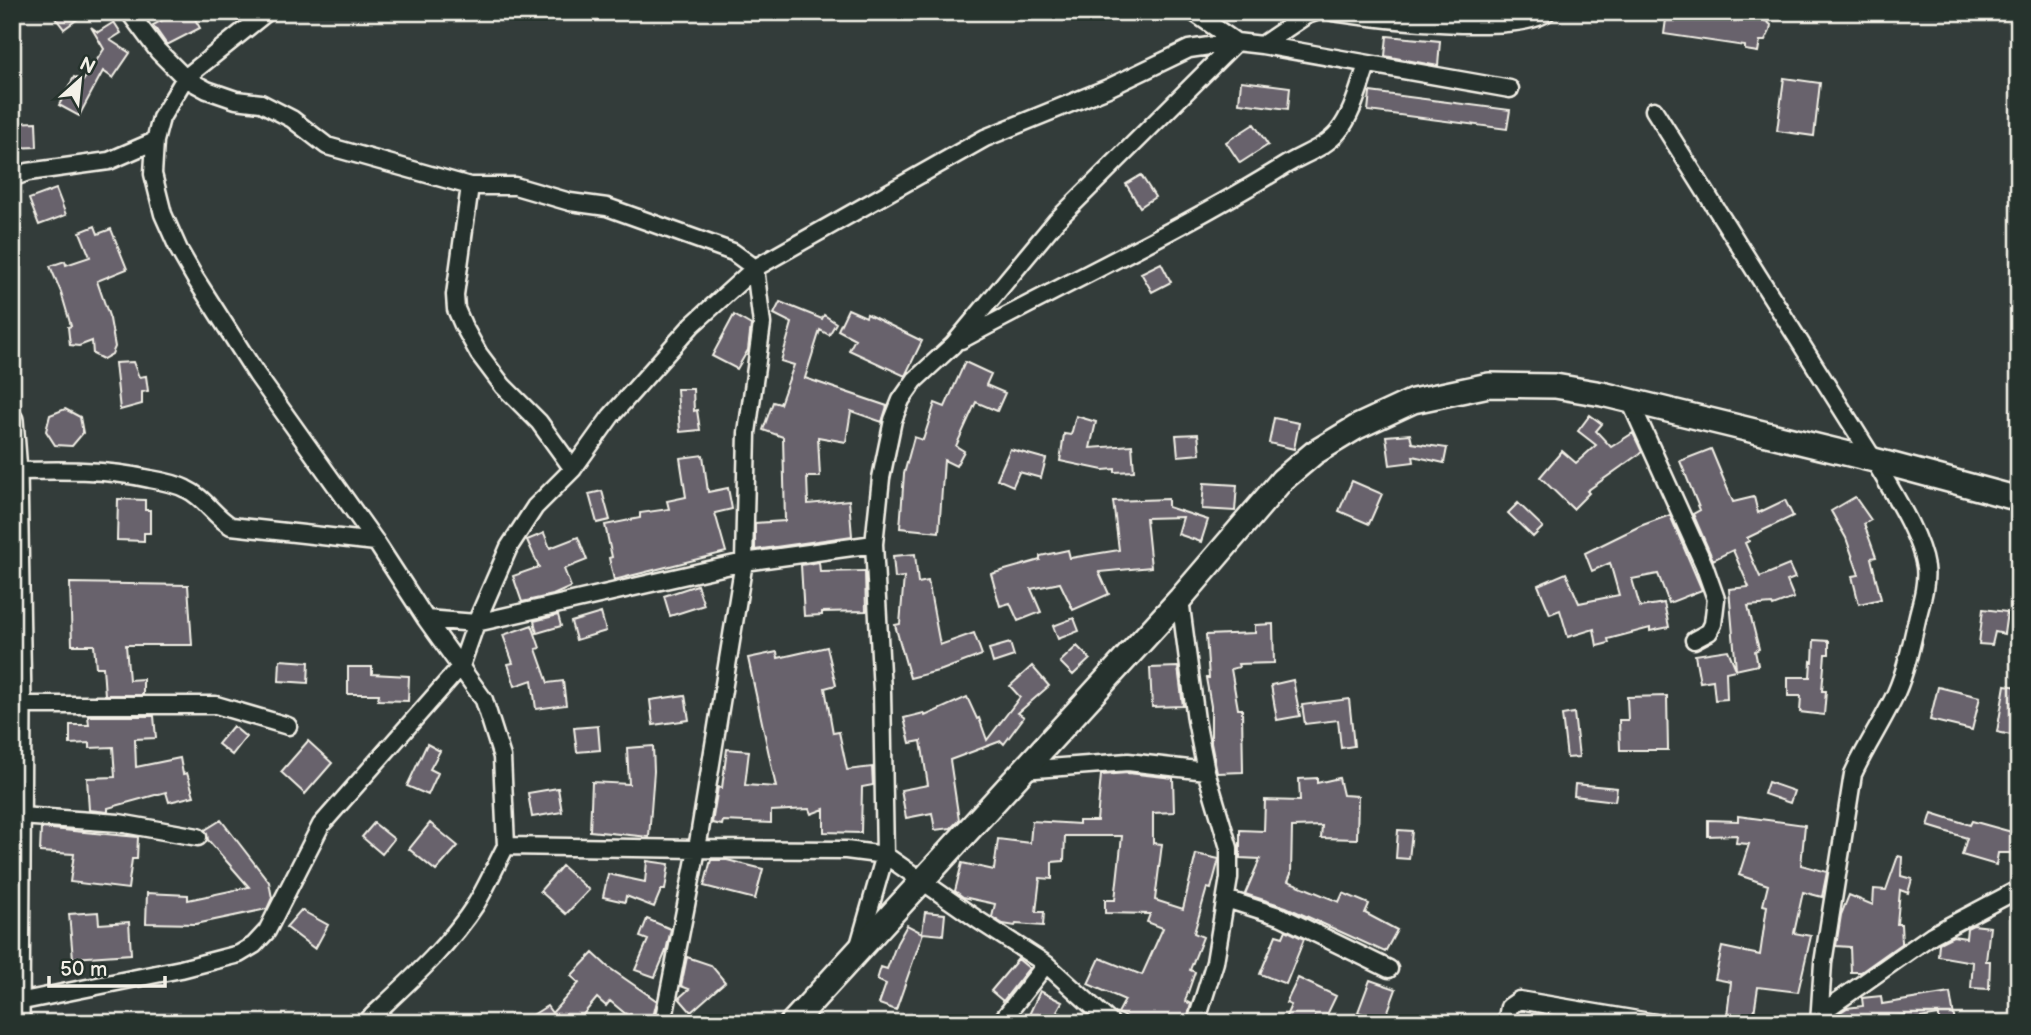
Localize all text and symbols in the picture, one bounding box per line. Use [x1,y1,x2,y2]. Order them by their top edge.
north arrow [46,46,116,116]
text: N [75,53,99,80]
scale bar [49,944,164,988]
text: 50 m [60,957,107,982]

